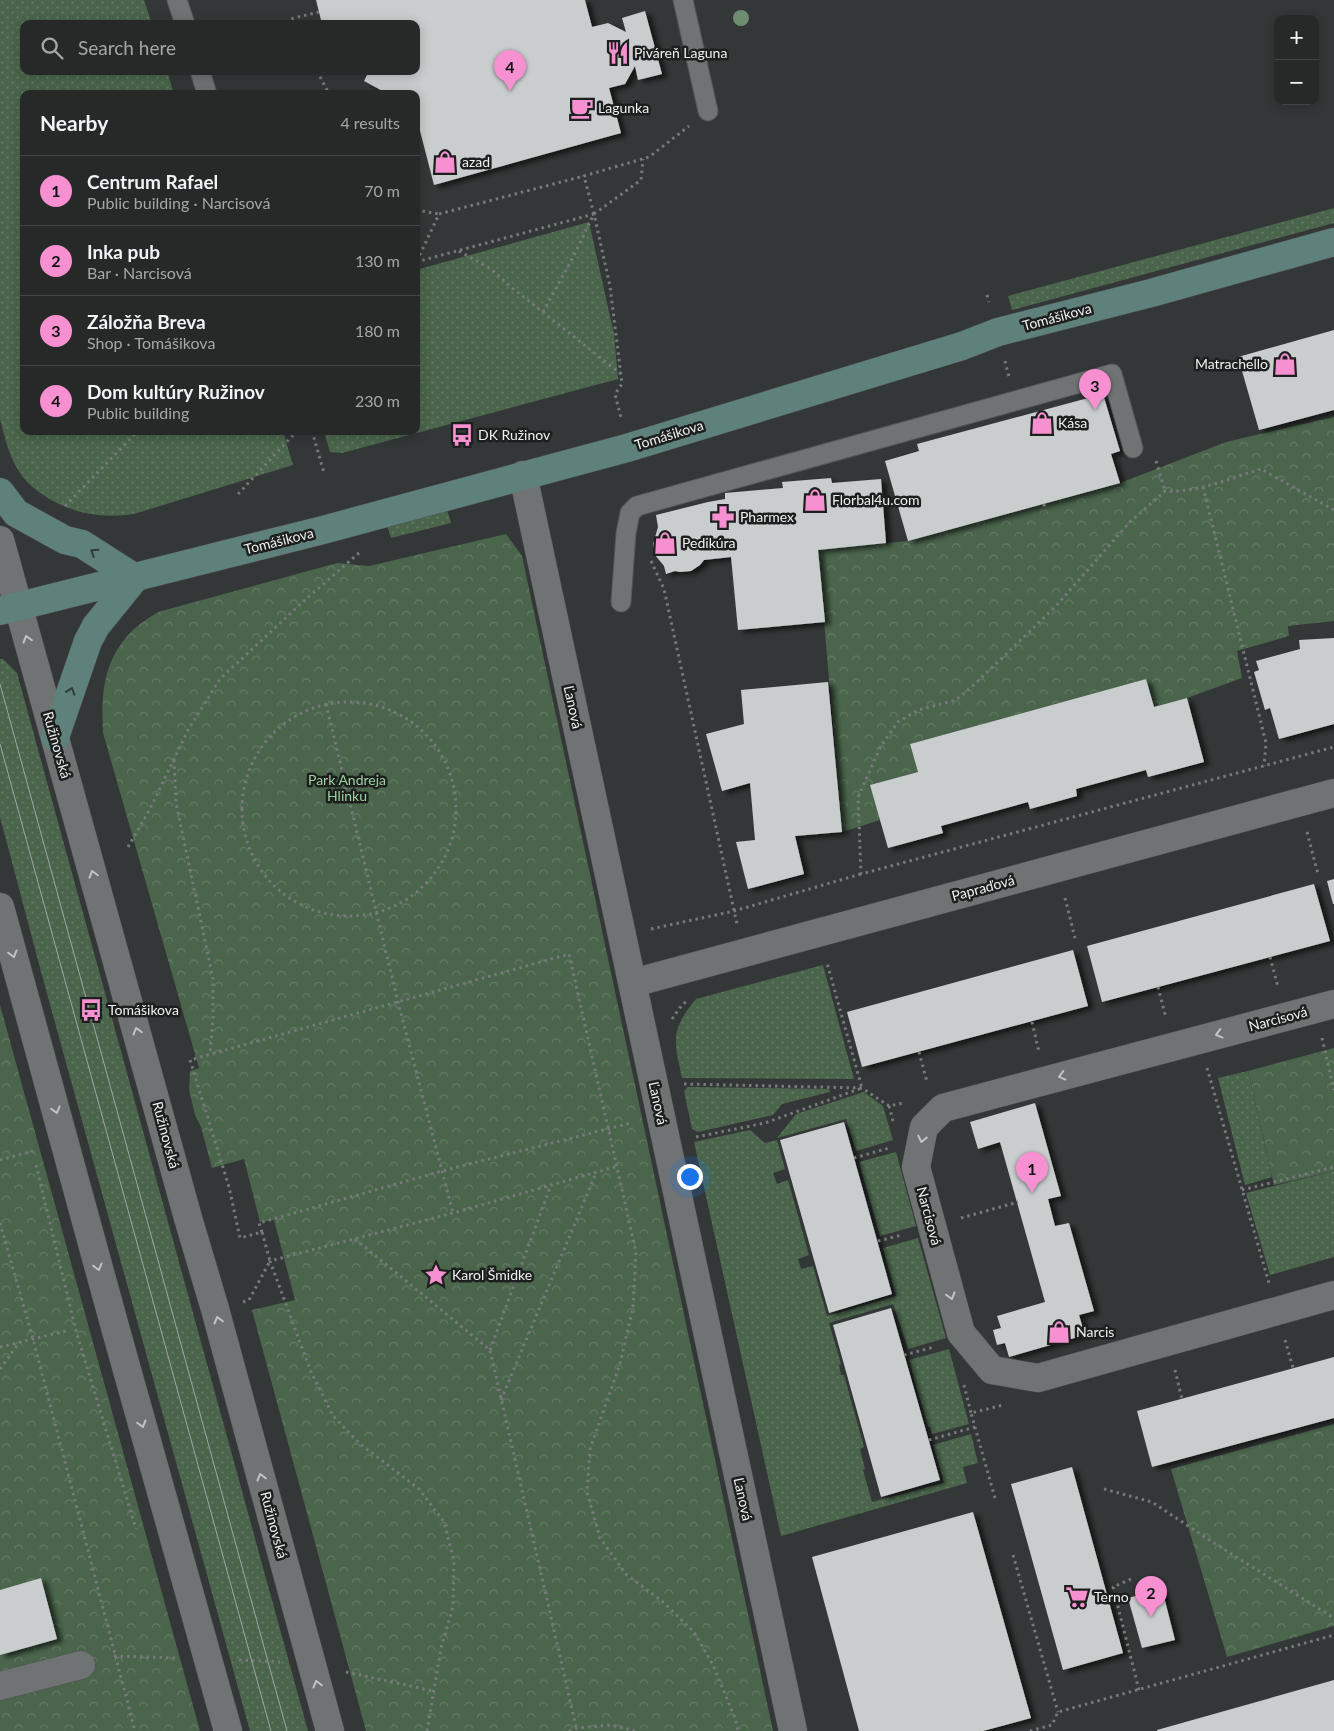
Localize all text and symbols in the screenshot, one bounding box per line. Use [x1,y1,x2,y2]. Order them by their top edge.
map controls [1274,15,1319,105]
button: + [1274,15,1319,60]
search box [20,20,420,75]
icon: search [38,34,66,62]
text: Search here [78,36,176,59]
restaurant icon: Piváreň Laguna [605,40,631,66]
place label: Piváreň Laguna [634,44,727,61]
pin: 4 [494,50,526,91]
button: − [1274,60,1319,105]
cafe icon: Lagunka [569,95,595,121]
place label: Lagunka [598,99,649,116]
text: Nearby [40,110,108,135]
text: 4 results [340,113,400,132]
shop icon: azad [432,149,458,175]
place label: azad [462,153,490,170]
text: Centrum Rafael [87,170,218,193]
text: 1 [51,181,61,200]
text: 70 m [364,181,400,200]
text: Public building · Narcisová [87,193,270,212]
text: Inka pub [87,240,160,263]
text: 2 [51,251,61,270]
text: 130 m [355,251,400,270]
text: Bar · Narcisová [87,263,192,282]
street label: Tomášikova [1020,299,1093,334]
text: Záložňa Breva [87,310,206,333]
text: 3 [51,321,61,340]
text: 180 m [355,321,400,340]
text: Shop · Tomášikova [87,333,215,352]
shop icon: Matrachello [1272,351,1298,377]
place label: Matrachello [1195,355,1268,372]
pin: 3 [1079,369,1111,410]
text: Dom kultúry Ružinov [87,380,265,403]
text: 4 [51,391,61,410]
text: 230 m [355,391,400,410]
text: Public building [87,403,189,422]
shop icon: Kása [1029,410,1055,436]
place label: Kása [1058,414,1087,431]
street label: Tomášikova [632,416,705,453]
bus stop icon: DK Ružinov [449,422,475,448]
place label: DK Ružinov [478,426,551,443]
shop icon: Florbal4u.com [802,487,828,513]
place label: Florbal4u.com [832,491,919,508]
pharmacy icon: Pharmex [710,504,736,530]
place label: Pharmex [740,508,794,525]
street label: Tomášikova [242,524,315,557]
shop icon: Pedikúra [652,530,678,556]
place label: Pedikúra [682,534,736,551]
one-way arrow [90,549,99,558]
one-way arrow [22,635,33,644]
street label: Ľanová [561,684,586,730]
one-way arrow [65,687,75,695]
street label: Ružinovská [40,709,75,780]
park label: Park Andreja Hlinku [308,771,386,804]
one-way arrow [89,871,99,879]
street label: Papraďová [949,871,1016,904]
one-way arrow [7,949,18,958]
bus stop icon: Tomášikova [78,997,104,1023]
place label: Tomášikova [108,1001,179,1018]
street label: Narcisová [1247,1003,1309,1035]
one-way arrow [132,1026,143,1035]
one-way arrow [1216,1029,1224,1039]
one-way arrow [1059,1071,1067,1081]
street label: Ľanová [646,1080,671,1126]
street label: Ružinovská [149,1099,184,1170]
one-way arrow [50,1106,60,1114]
one-way arrow [917,1135,927,1144]
pin: 1 [1016,1152,1048,1193]
your location [677,1164,703,1190]
street label: Narcisová [913,1185,945,1247]
place icon: Karol Šmidke [423,1262,449,1288]
one-way arrow [93,1263,103,1271]
place label: Karol Šmidke [452,1266,532,1283]
one-way arrow [945,1292,956,1301]
one-way arrow [213,1315,224,1324]
shop icon: Narcis [1046,1319,1072,1345]
place label: Narcis [1076,1323,1114,1340]
one-way arrow [136,1419,146,1427]
one-way arrow [256,1472,267,1481]
street label: Ľanová [731,1476,756,1522]
street label: Ružinovská [257,1489,292,1560]
pin: 2 [1135,1576,1167,1617]
supermarket icon: Terno [1064,1584,1090,1610]
place label: Terno [1094,1588,1129,1605]
one-way arrow [313,1680,323,1689]

